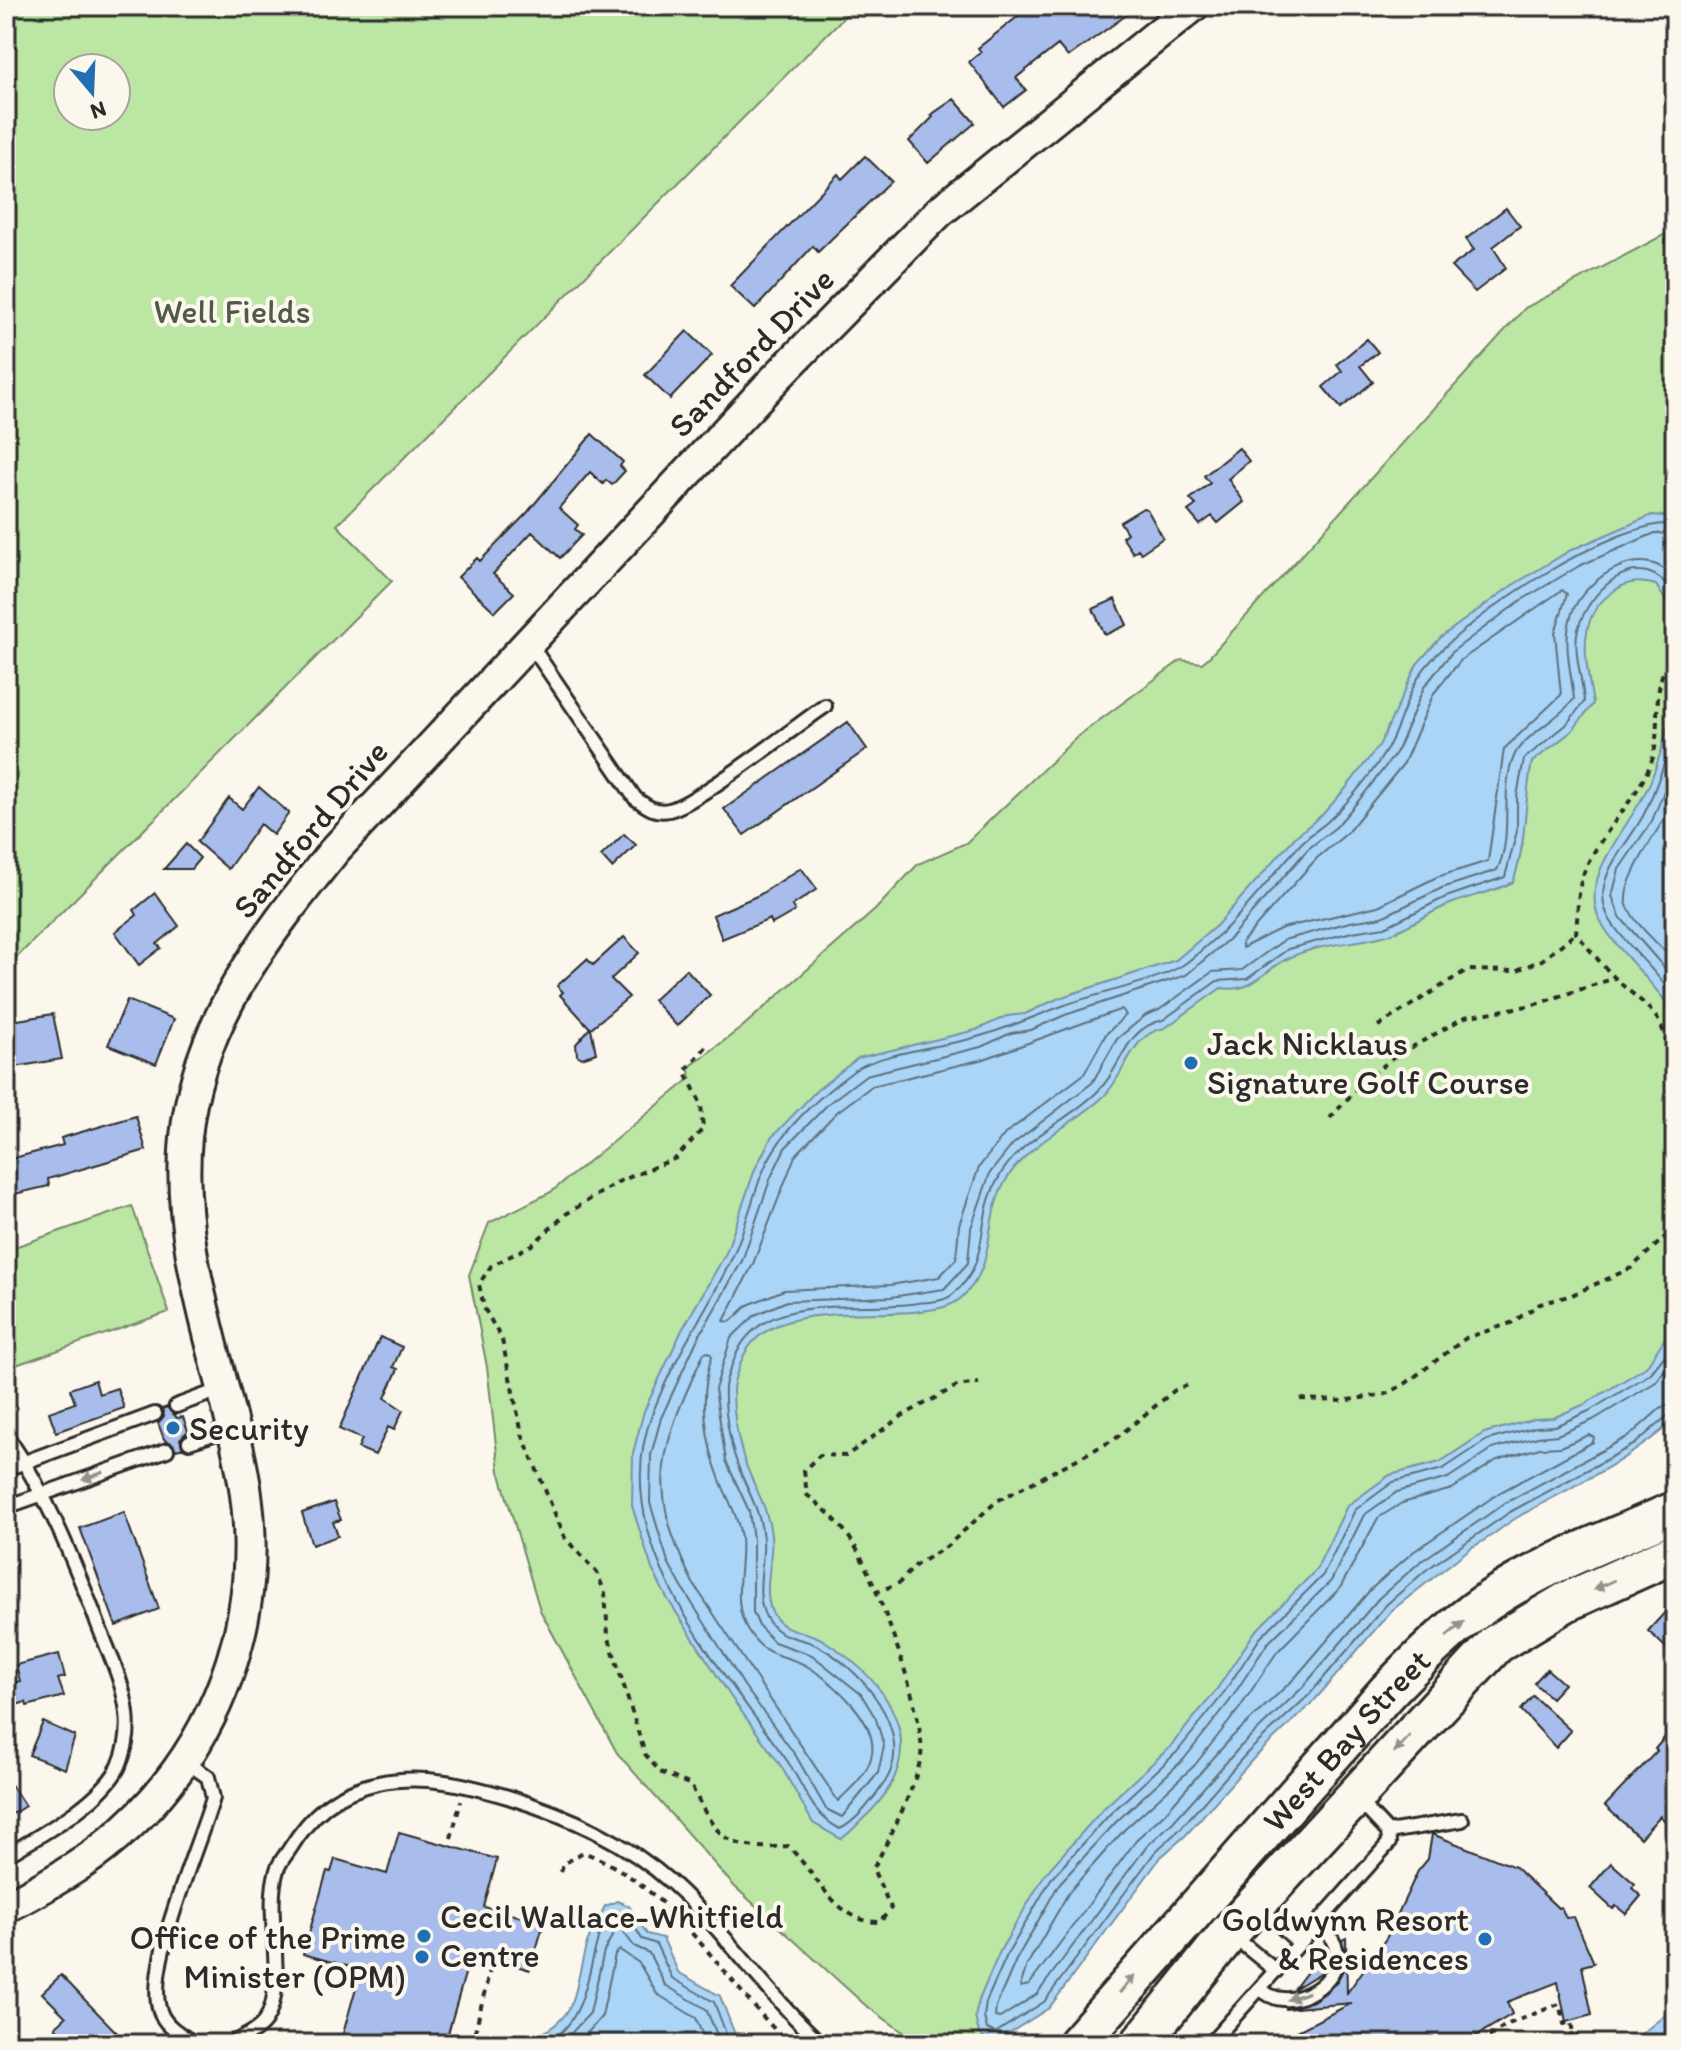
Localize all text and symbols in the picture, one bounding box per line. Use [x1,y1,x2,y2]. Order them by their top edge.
north arrow [52,52,132,132]
text: N [87,95,110,126]
street label: Sandford Drive [660,259,843,446]
park label: Well Fields [153,291,311,332]
street label: Sandford Drive [224,732,397,927]
place label: Jack Nicklaus Signature Golf Course [1207,1023,1530,1103]
marker: Jack Nicklaus Signature Golf Course [1182,1054,1200,1072]
place label: Security [189,1408,309,1449]
marker: Security [164,1419,182,1437]
one-way arrow [81,1471,105,1483]
one-way arrow [1592,1578,1615,1592]
one-way arrow [1444,1621,1464,1638]
street label: West Bay Street [1254,1640,1439,1840]
one-way arrow [1394,1734,1412,1753]
place label: Cecil Wallace-Whitfield Centre [440,1896,784,1976]
place label: Goldwynn Resort & Residences [1222,1899,1469,1979]
place label: Office of the Prime Minister (OPM) [130,1917,406,1997]
marker: Cecil Wallace-Whitfield Centre [415,1927,433,1945]
marker: Goldwynn Resort & Residences [1476,1930,1494,1948]
marker: Office of the Prime Minister (OPM) [413,1948,431,1966]
one-way arrow [1118,1975,1135,1995]
one-way arrow [1286,1991,1310,2003]

